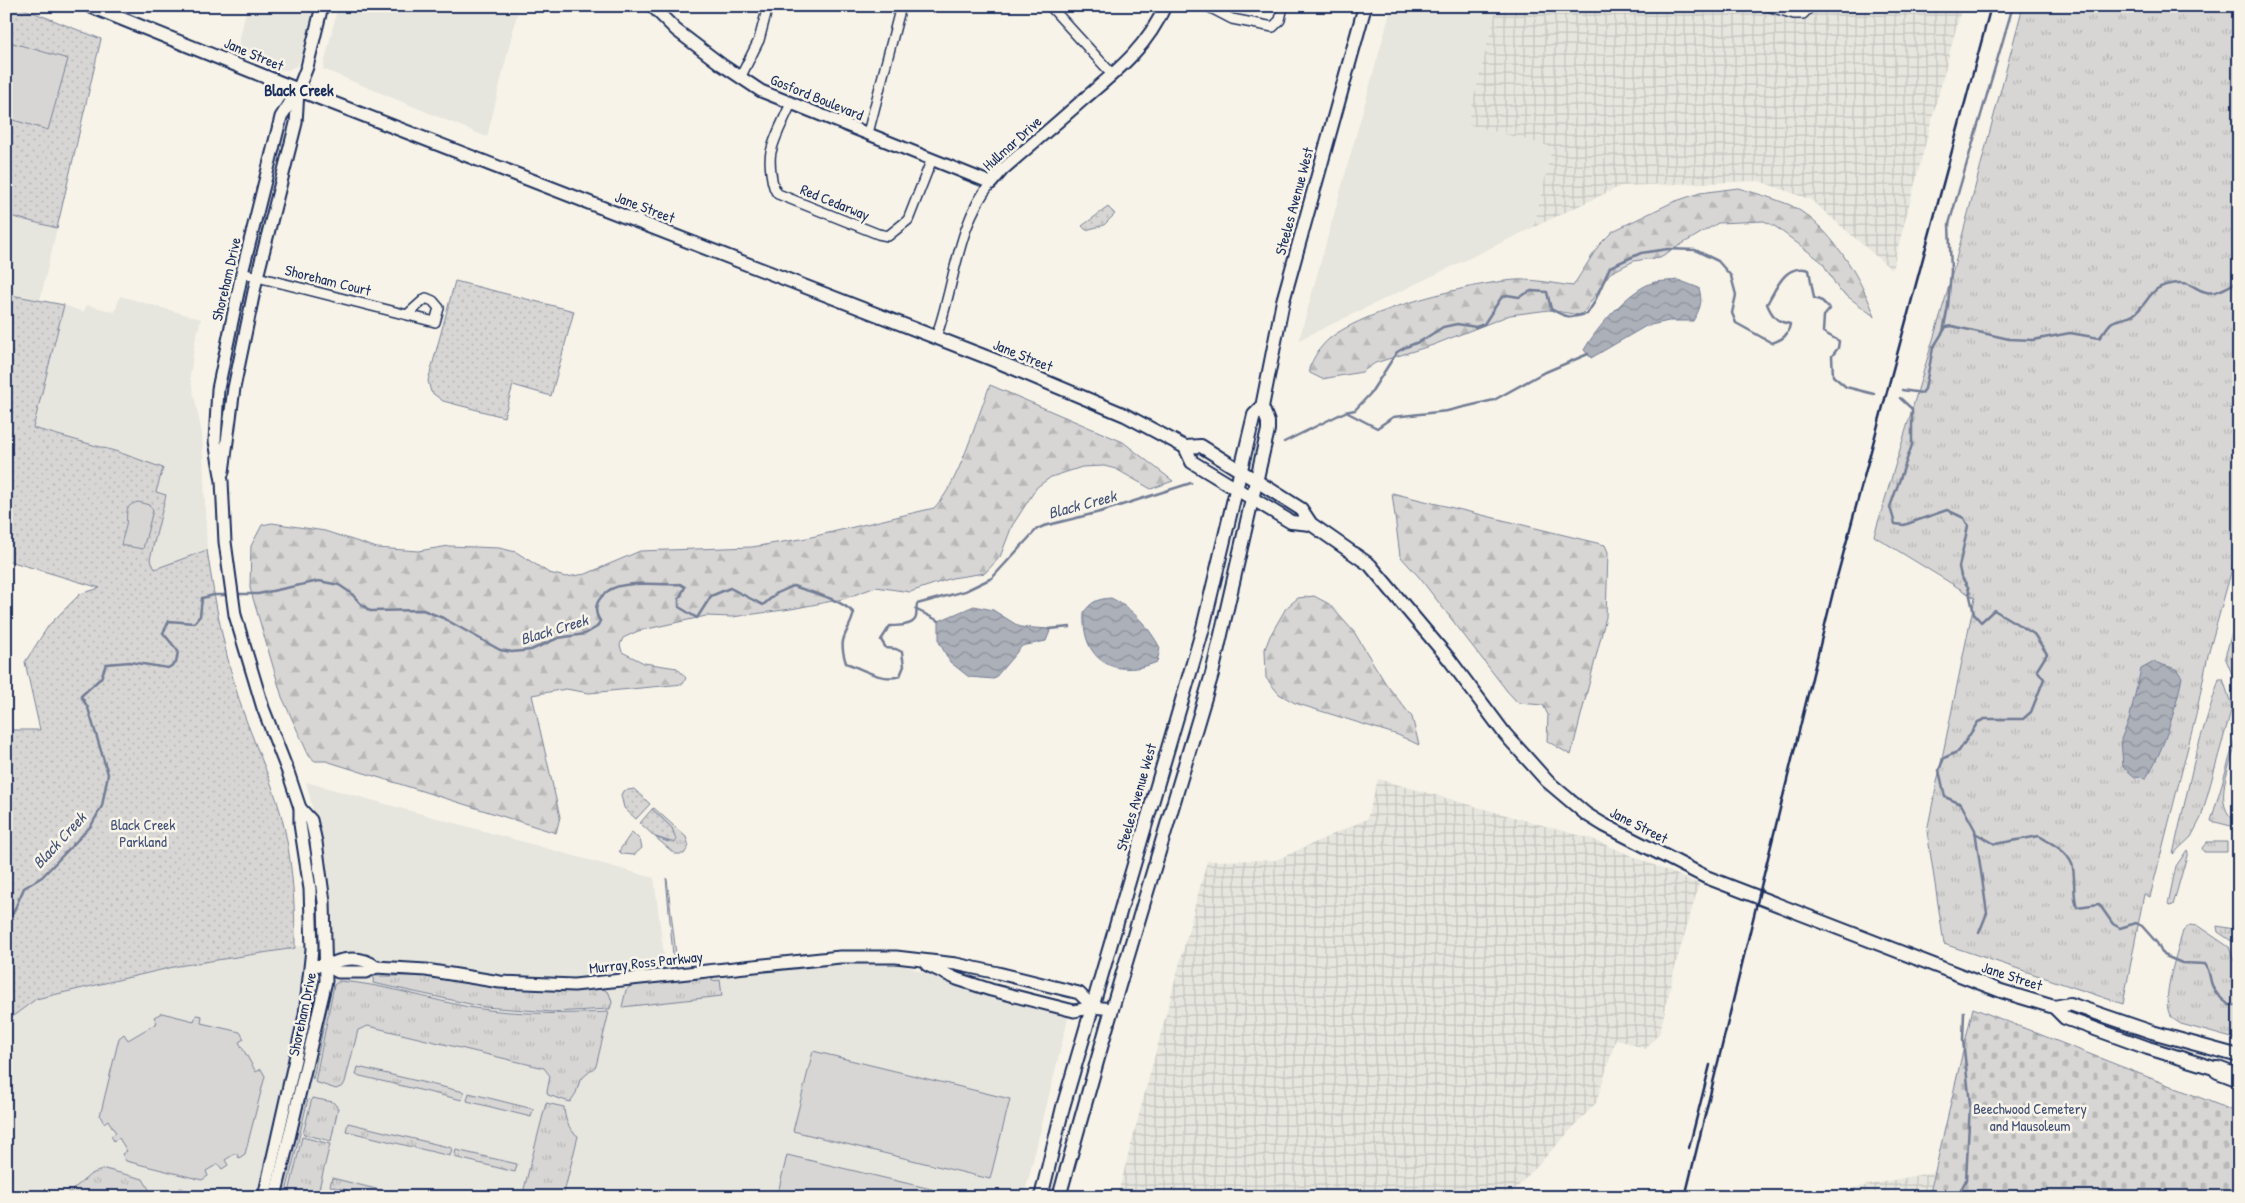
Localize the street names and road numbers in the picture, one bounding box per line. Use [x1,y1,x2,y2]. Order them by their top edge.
street label: Jane Street [221,32,288,76]
street label: Gosford Boulevard [767,69,867,125]
street label: Hullmar Drive [978,111,1046,175]
street label: Steeles Avenue West [1270,144,1319,257]
street label: Red Cedarway [797,179,873,225]
street label: Jane Street [612,186,679,228]
street label: Shoreham Drive [206,235,246,323]
street label: Shoreham Court [283,259,374,301]
street label: Jane Street [990,334,1057,377]
street label: Steeles Avenue West [1111,740,1162,853]
street label: Jane Street [1606,801,1672,849]
street label: Murray Ross Parkway [588,946,704,978]
street label: Jane Street [1979,956,2046,996]
street label: Shoreham Drive [283,970,321,1058]

